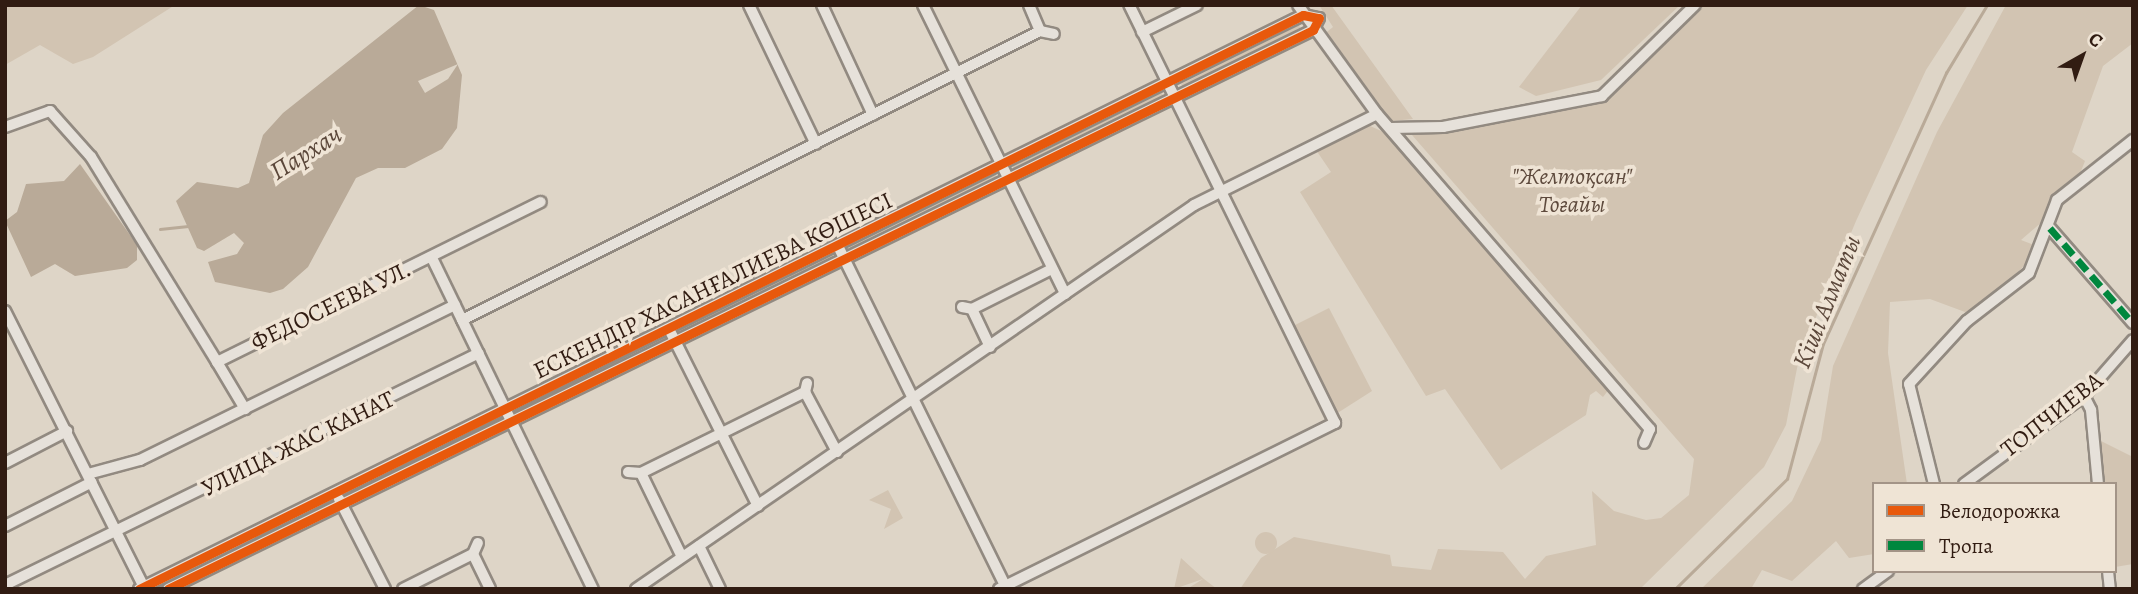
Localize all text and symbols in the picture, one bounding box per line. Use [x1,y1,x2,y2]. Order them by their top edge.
north arrow [2047,21,2117,91]
text: С [2083,26,2108,54]
water label: Пархач [264,119,348,187]
park label: "Желтоқсан" Тоғайы [1512,163,1632,219]
street label: ЕСКЕНДІР ХАСАНҒАЛИЕВА КӨШЕСІ [529,186,897,386]
water label: Кіші Алматы [1786,231,1868,373]
street label: ФЕДОСЕЕВА УЛ. [246,255,416,357]
street label: ТОПЧИЕВА [1995,366,2109,464]
street label: УЛИЦА ЖАС КАНАТ [197,385,399,503]
legend [1872,482,2117,573]
text: Велодорожка [1939,497,2060,525]
text: Тропа [1939,532,1993,560]

